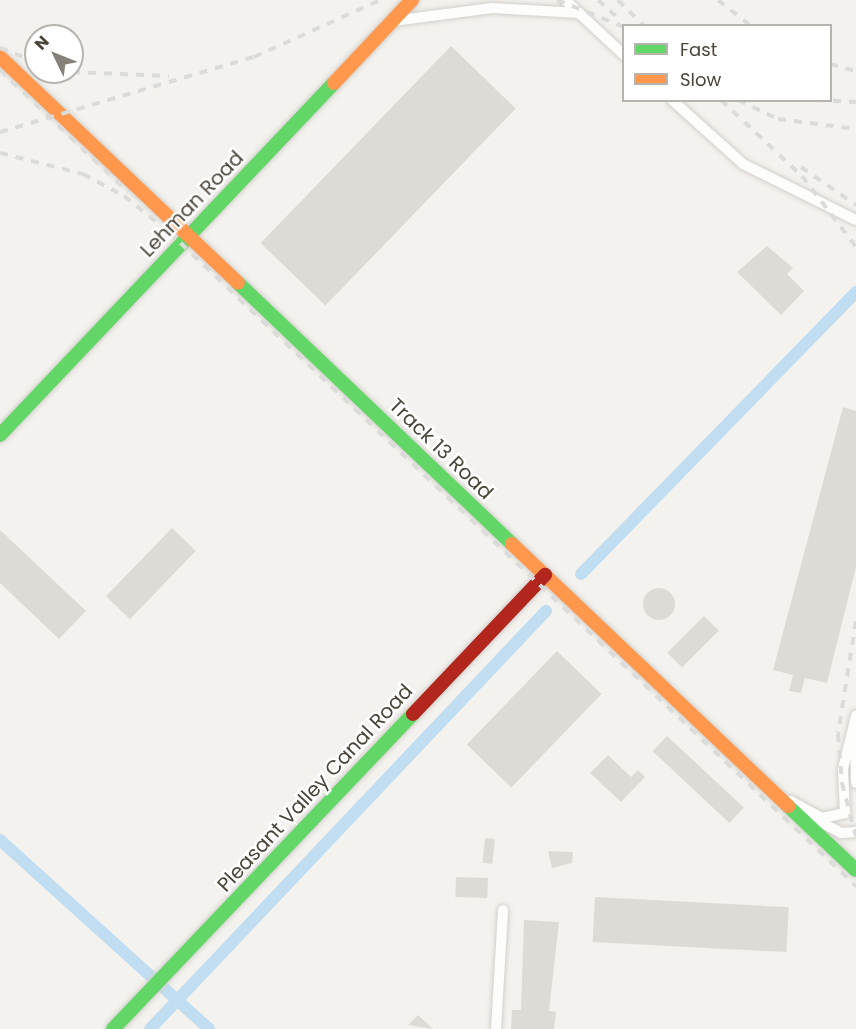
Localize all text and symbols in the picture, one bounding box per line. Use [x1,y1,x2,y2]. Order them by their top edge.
north arrow [24,24,84,84]
legend [622,24,832,102]
text: N [29,31,54,55]
text: Fast [680,37,717,62]
text: Slow [680,67,721,92]
street label: Lehman Road [135,146,249,262]
street label: Track 13 Road [384,393,498,505]
street label: Pleasant Valley Canal Road [212,679,418,897]

